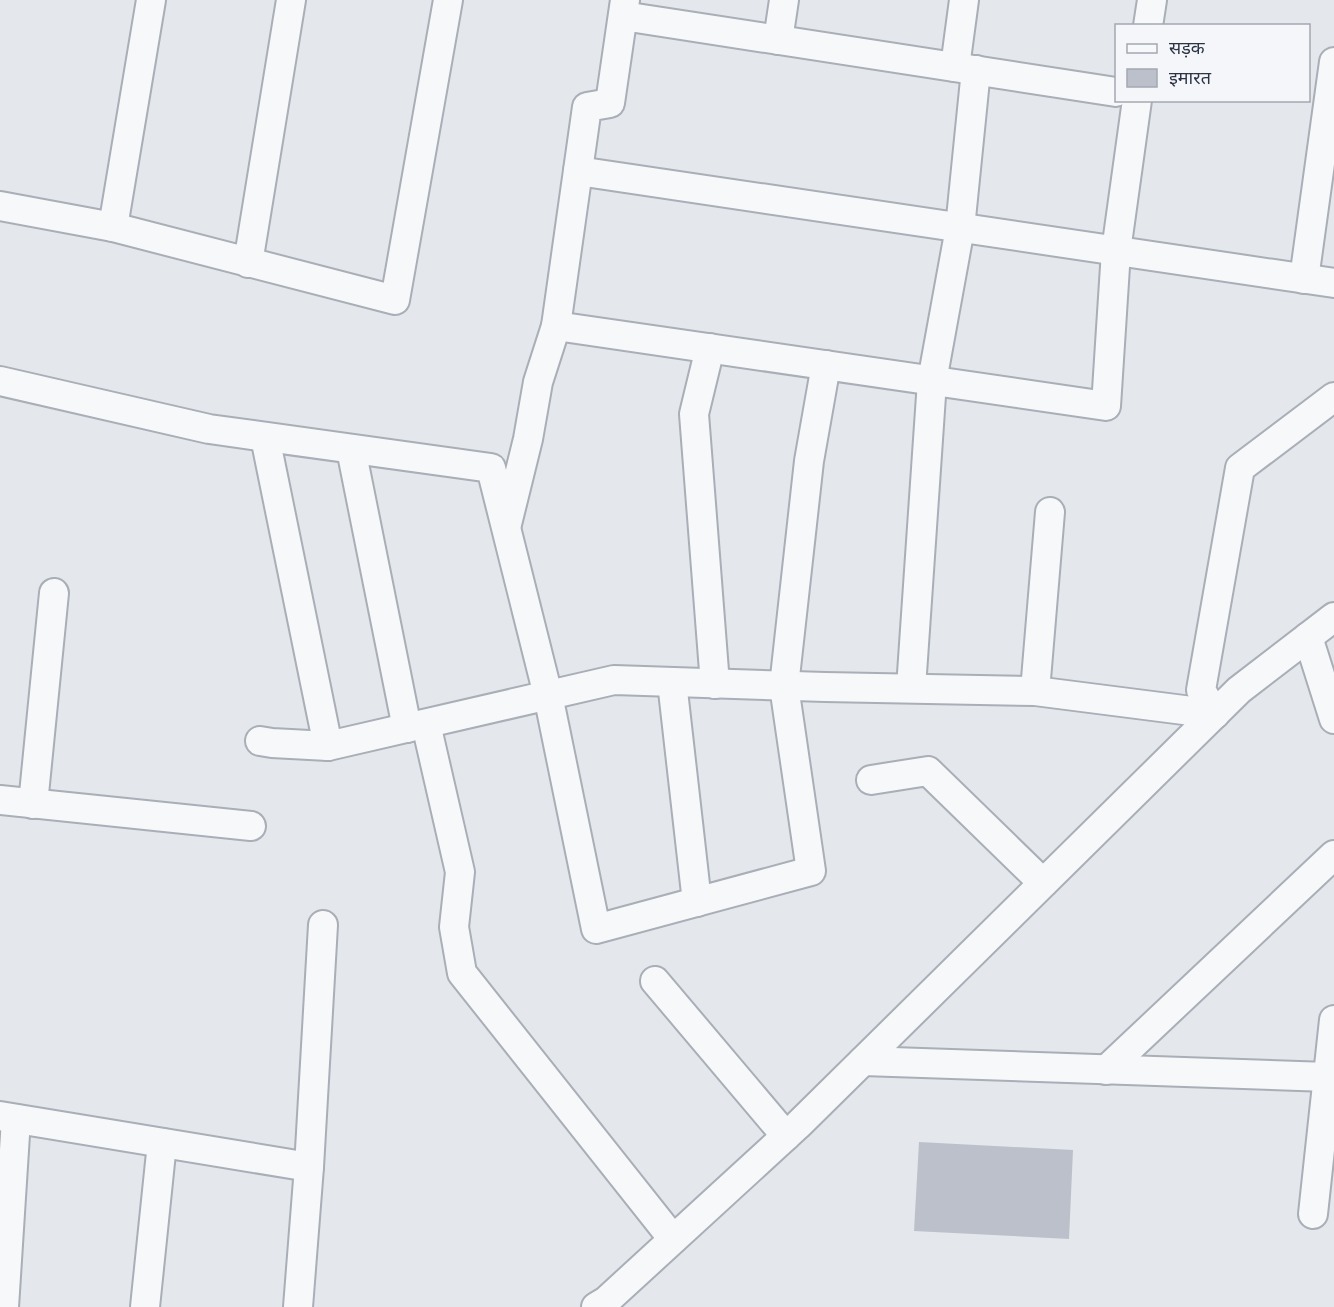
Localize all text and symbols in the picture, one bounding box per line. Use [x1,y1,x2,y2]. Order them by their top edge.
legend [1115,24,1310,102]
text: सड़क [1169,37,1206,58]
text: इमारत [1169,67,1212,88]

